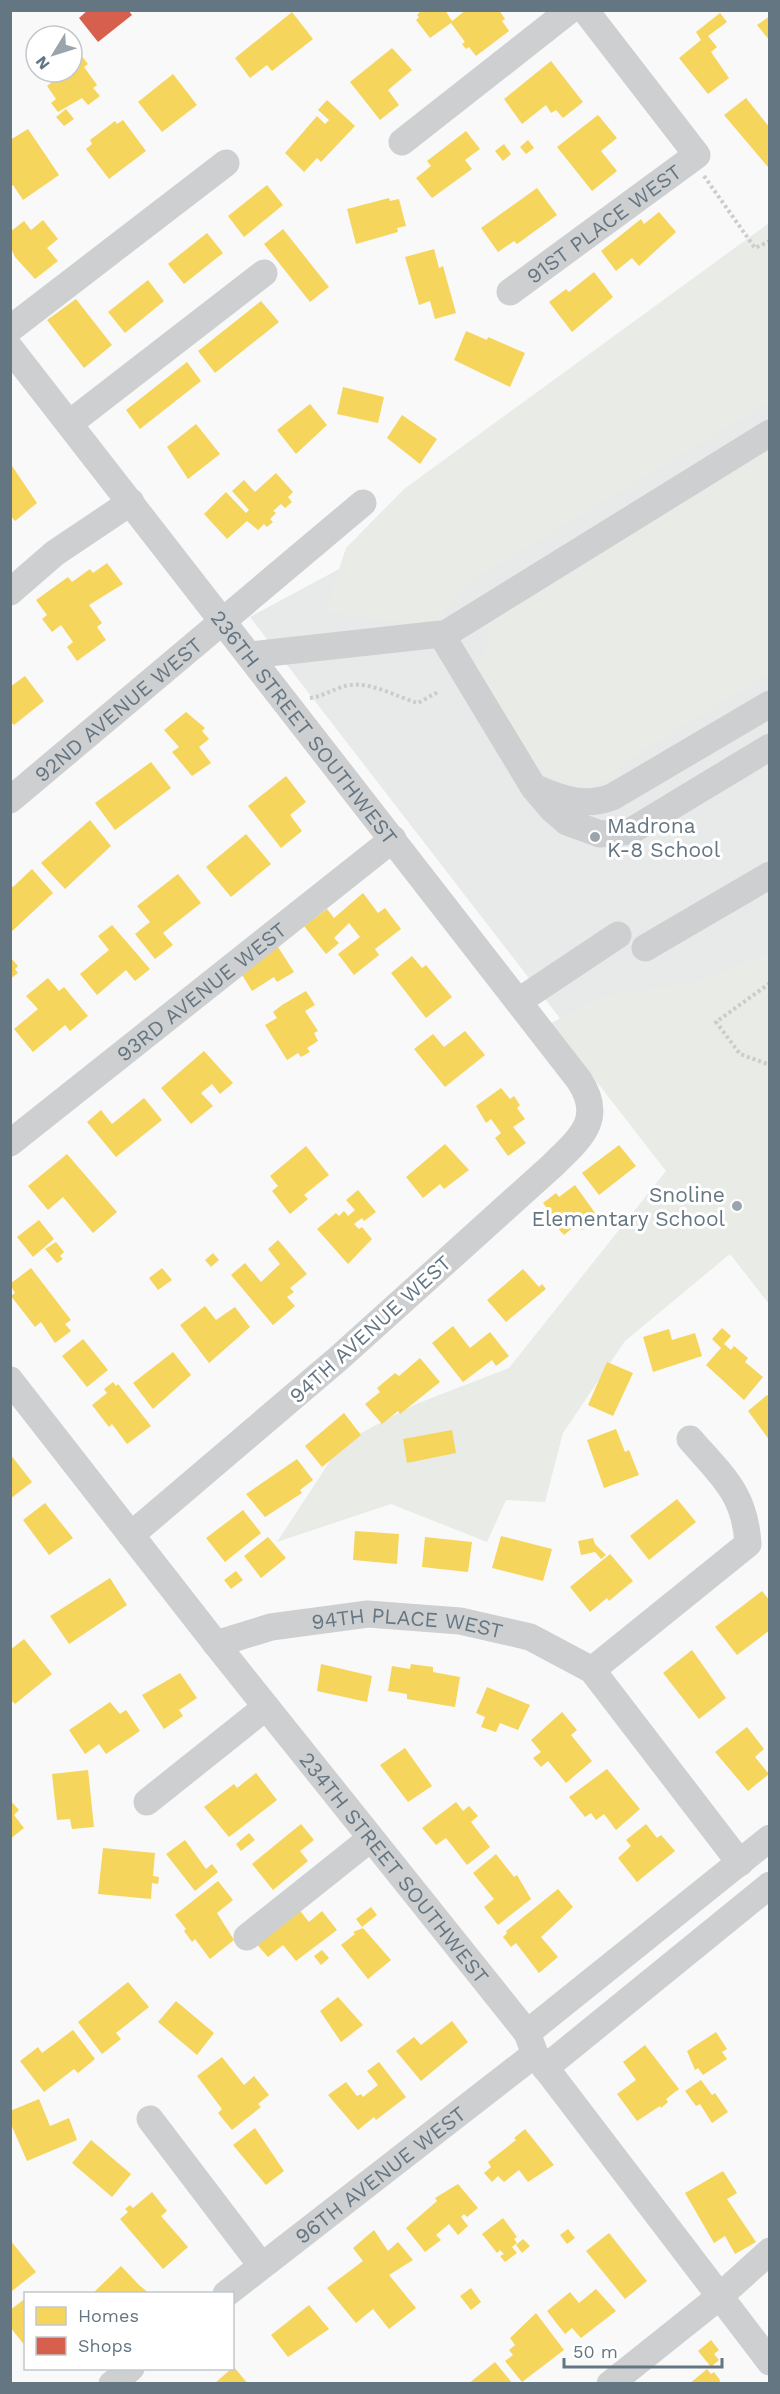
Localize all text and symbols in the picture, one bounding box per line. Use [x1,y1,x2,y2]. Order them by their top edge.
north arrow [24,24,84,84]
text: N [31,52,54,73]
street label: 91ST PLACE WEST [521,158,686,288]
street label: 236TH STREET SOUTHWEST [206,605,403,849]
street label: 92ND AVENUE WEST [29,631,207,787]
place label: Madrona K-8 School [607,813,721,862]
marker: Madrona K-8 School [588,830,602,844]
street label: 93RD AVENUE WEST [111,916,291,1066]
place label: Snoline Elementary School [532,1182,726,1231]
marker: Snoline Elementary School [730,1199,744,1213]
street label: 94TH AVENUE WEST [284,1250,456,1408]
street label: 94TH PLACE WEST [310,1601,506,1643]
street label: 234TH STREET SOUTHWEST [295,1747,495,1988]
street label: 96TH AVENUE WEST [290,2100,471,2248]
legend [24,2292,234,2370]
text: Homes [78,2305,139,2326]
scale bar [564,2331,722,2369]
text: Shops [78,2335,132,2356]
text: 50 m [573,2341,618,2362]

